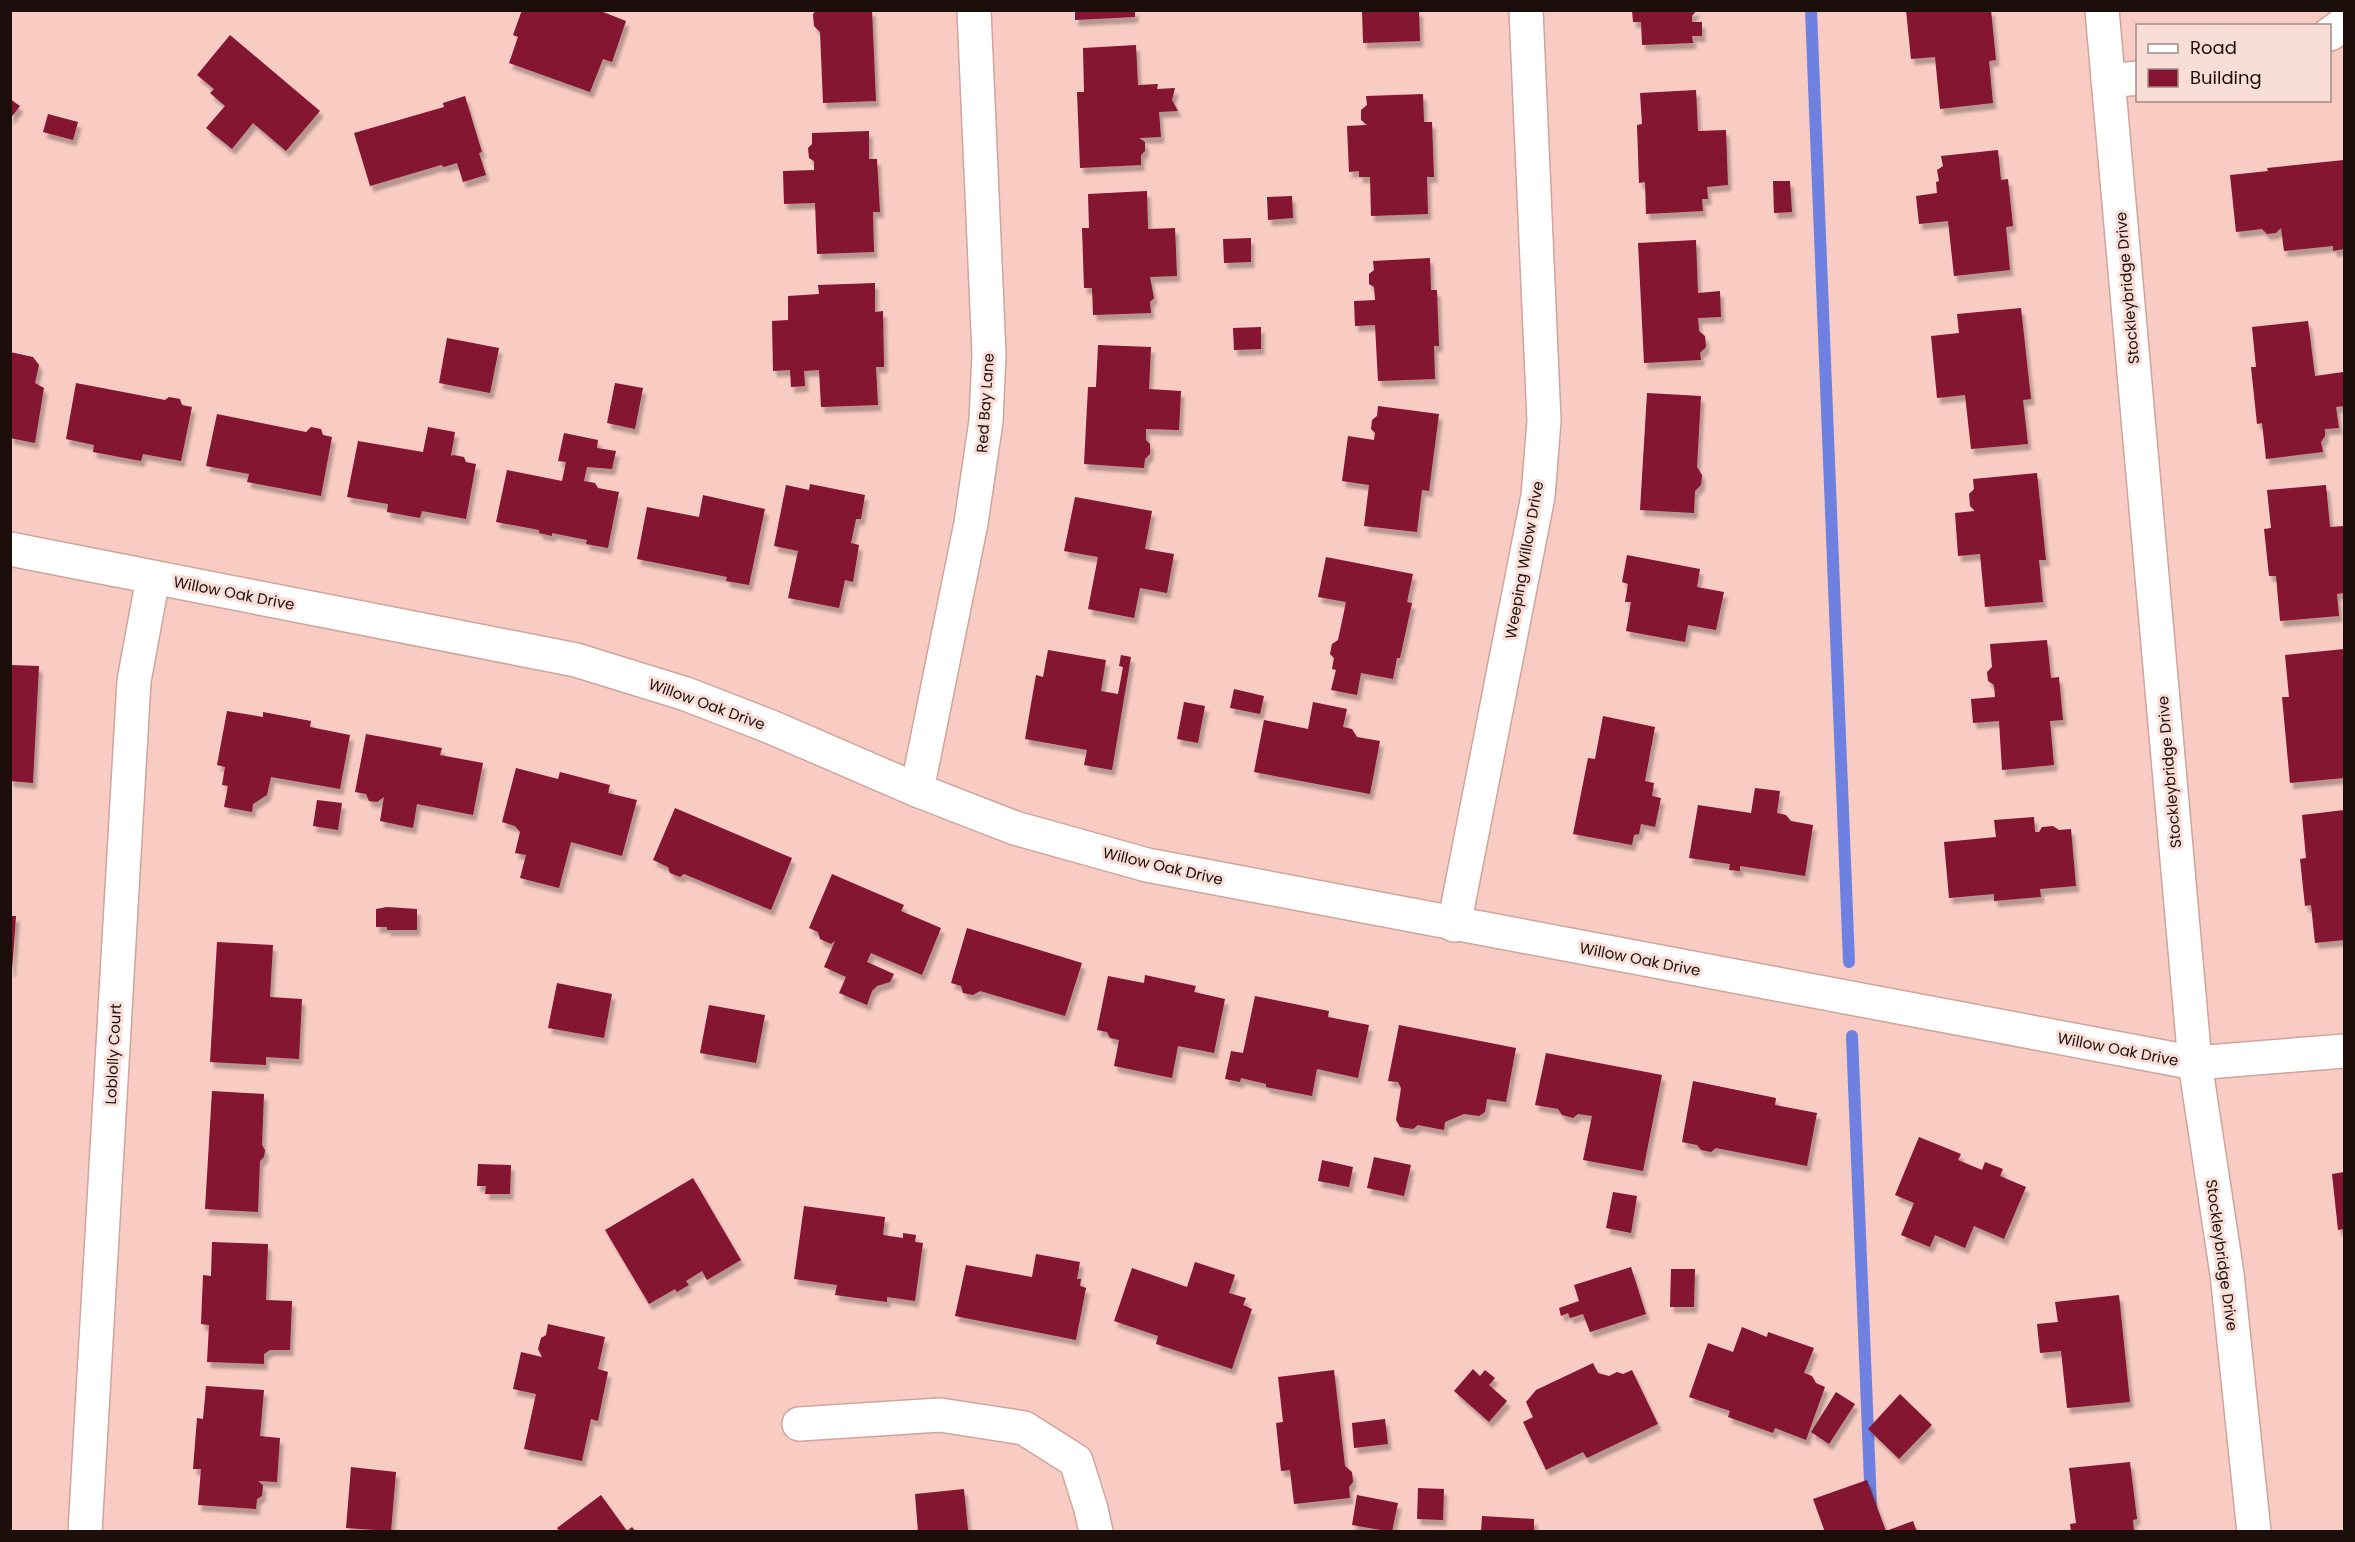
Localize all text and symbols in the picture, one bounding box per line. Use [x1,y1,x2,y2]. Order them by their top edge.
legend [2136,24,2331,102]
text: Road [2190,35,2237,60]
text: Building [2190,65,2262,90]
street label: Stockleybridge Drive [2110,211,2144,365]
street label: Red Bay Lane [971,352,999,454]
street label: Weeping Willow Drive [1500,479,1548,641]
street label: Willow Oak Drive [172,571,296,615]
street label: Willow Oak Drive [646,673,768,735]
street label: Stockleybridge Drive [2152,695,2186,849]
street label: Willow Oak Drive [1101,842,1225,890]
street label: Willow Oak Drive [1578,937,1702,981]
street label: Loblolly Court [100,1003,126,1105]
street label: Willow Oak Drive [2056,1027,2180,1071]
street label: Stockleybridge Drive [2201,1178,2243,1332]

